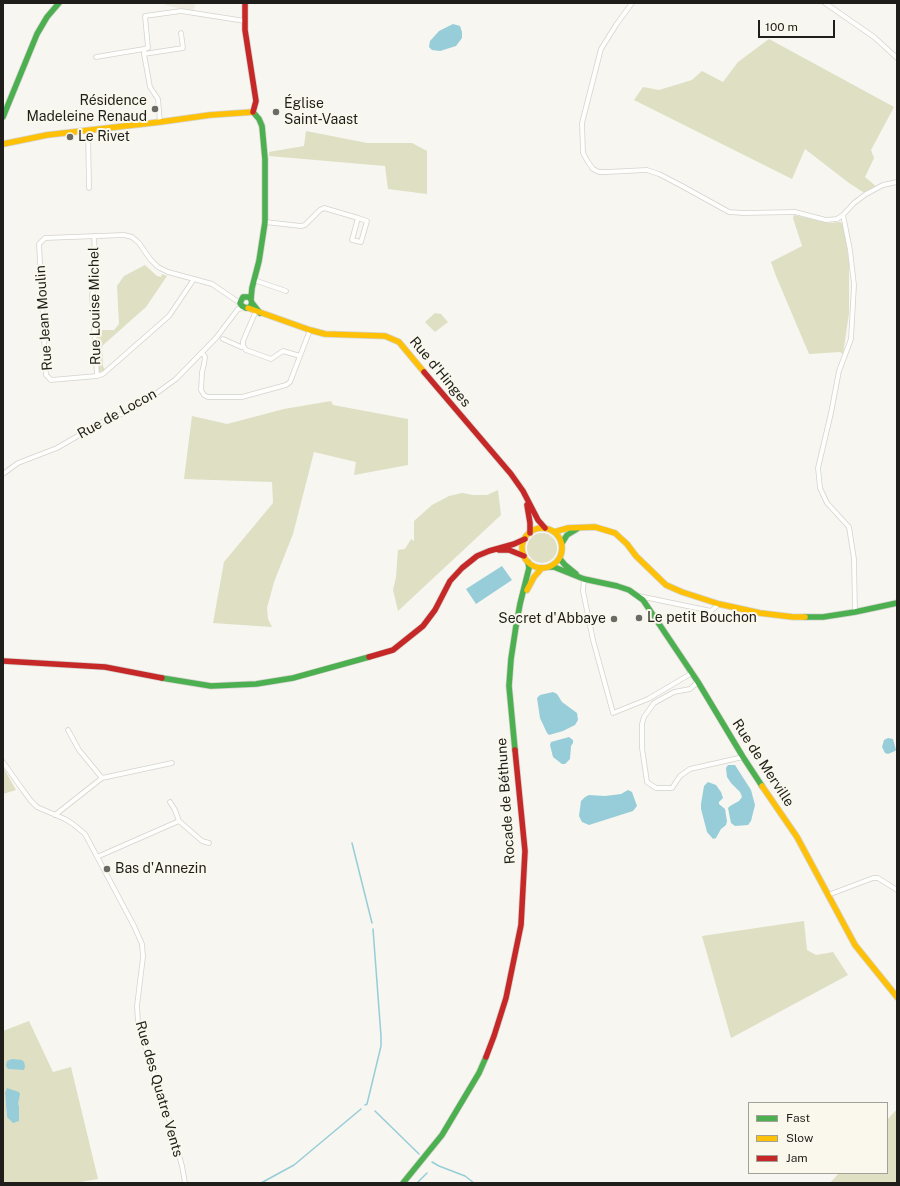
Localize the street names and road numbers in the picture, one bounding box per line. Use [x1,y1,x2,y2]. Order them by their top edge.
street label: Rue Louise Michel [86,247,104,365]
street label: Rue Jean Moulin [32,265,56,371]
street label: Rue d'Hinges [406,334,474,410]
street label: Rue de Locon [75,385,159,443]
street label: Rue de Merville [728,716,798,810]
street label: Rocade de Béthune [493,737,519,865]
street label: Rue des Quatre Vents [132,1019,186,1159]

